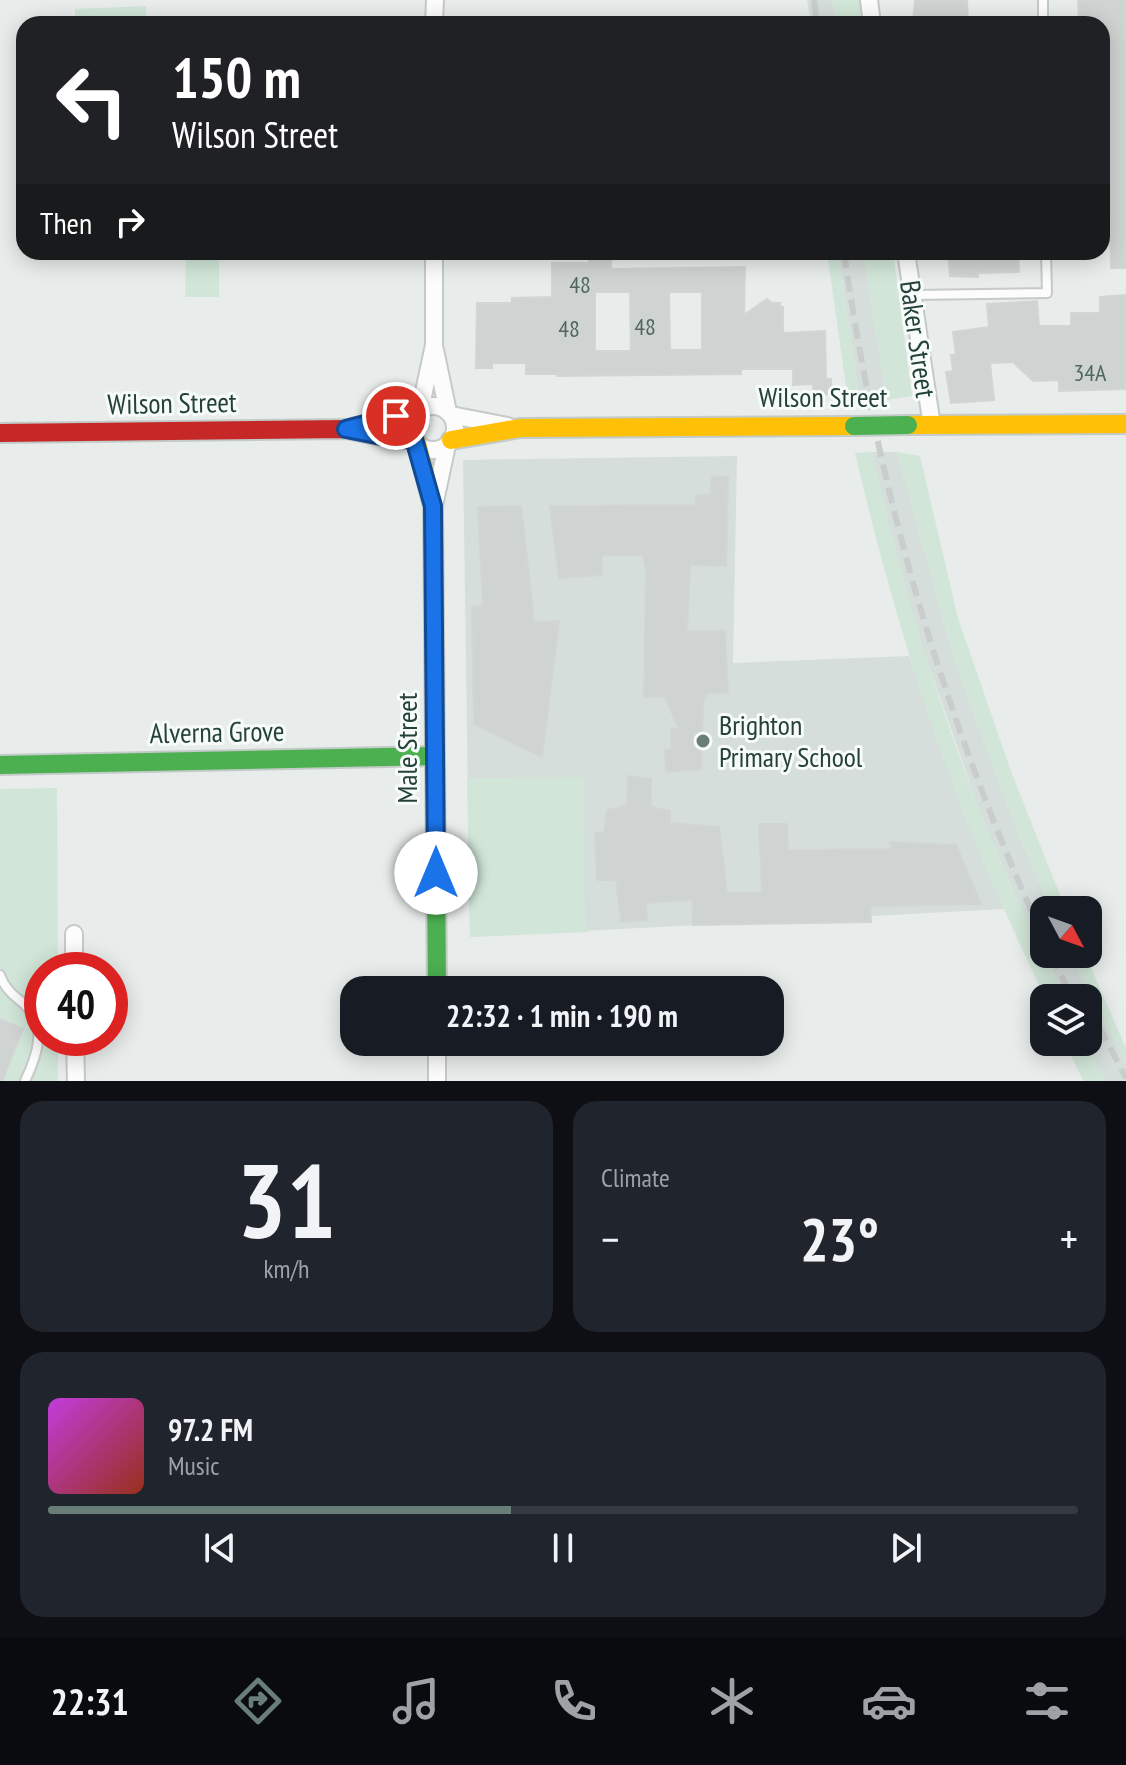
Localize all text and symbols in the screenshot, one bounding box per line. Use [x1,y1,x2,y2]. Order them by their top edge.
text: 150 m [172,41,301,113]
icon: left [40,48,144,152]
text: Wilson Street [172,111,338,158]
icon: right [108,200,152,244]
text: Then [40,203,92,242]
house number: 48 [569,269,591,300]
street label: Baker Street [892,278,945,400]
house number: 48 [634,311,656,342]
house number: 48 [558,313,580,344]
house number: 34A [1074,357,1107,388]
street label: Wilson Street [758,378,888,415]
pin [362,382,430,450]
street label: Wilson Street [107,383,237,422]
icon: arrive [374,394,418,438]
street label: Male Street [388,692,425,804]
place label: Brighton Primary School [719,706,863,775]
street label: Alverna Grove [149,712,285,751]
marker: Brighton Primary School [694,732,712,750]
position arrow [394,831,478,915]
north arrow [1030,896,1102,968]
map controls [1030,896,1102,1056]
speed limit sign: 40 [24,952,128,1056]
button: layers [1030,984,1102,1056]
text: 22:32 · 1 min · 190 m [446,996,678,1035]
text: 31 [237,1132,336,1267]
text: Climate [601,1161,670,1194]
text: 23° [800,1200,879,1278]
text: − [601,1210,619,1267]
text: + [1060,1210,1078,1267]
text: km/h [263,1252,310,1285]
text: 97.2 FM [168,1410,253,1449]
text: Music [168,1449,220,1482]
icon: previous [198,1526,242,1570]
icon: pause [541,1526,585,1570]
icon: next [884,1526,928,1570]
icon: directions [230,1673,286,1729]
icon: music [388,1673,444,1729]
icon: phone [546,1673,602,1729]
icon: climate [704,1673,760,1729]
icon: car [861,1673,917,1729]
icon: filters [1019,1673,1075,1729]
text: 22:31 [51,1678,129,1725]

